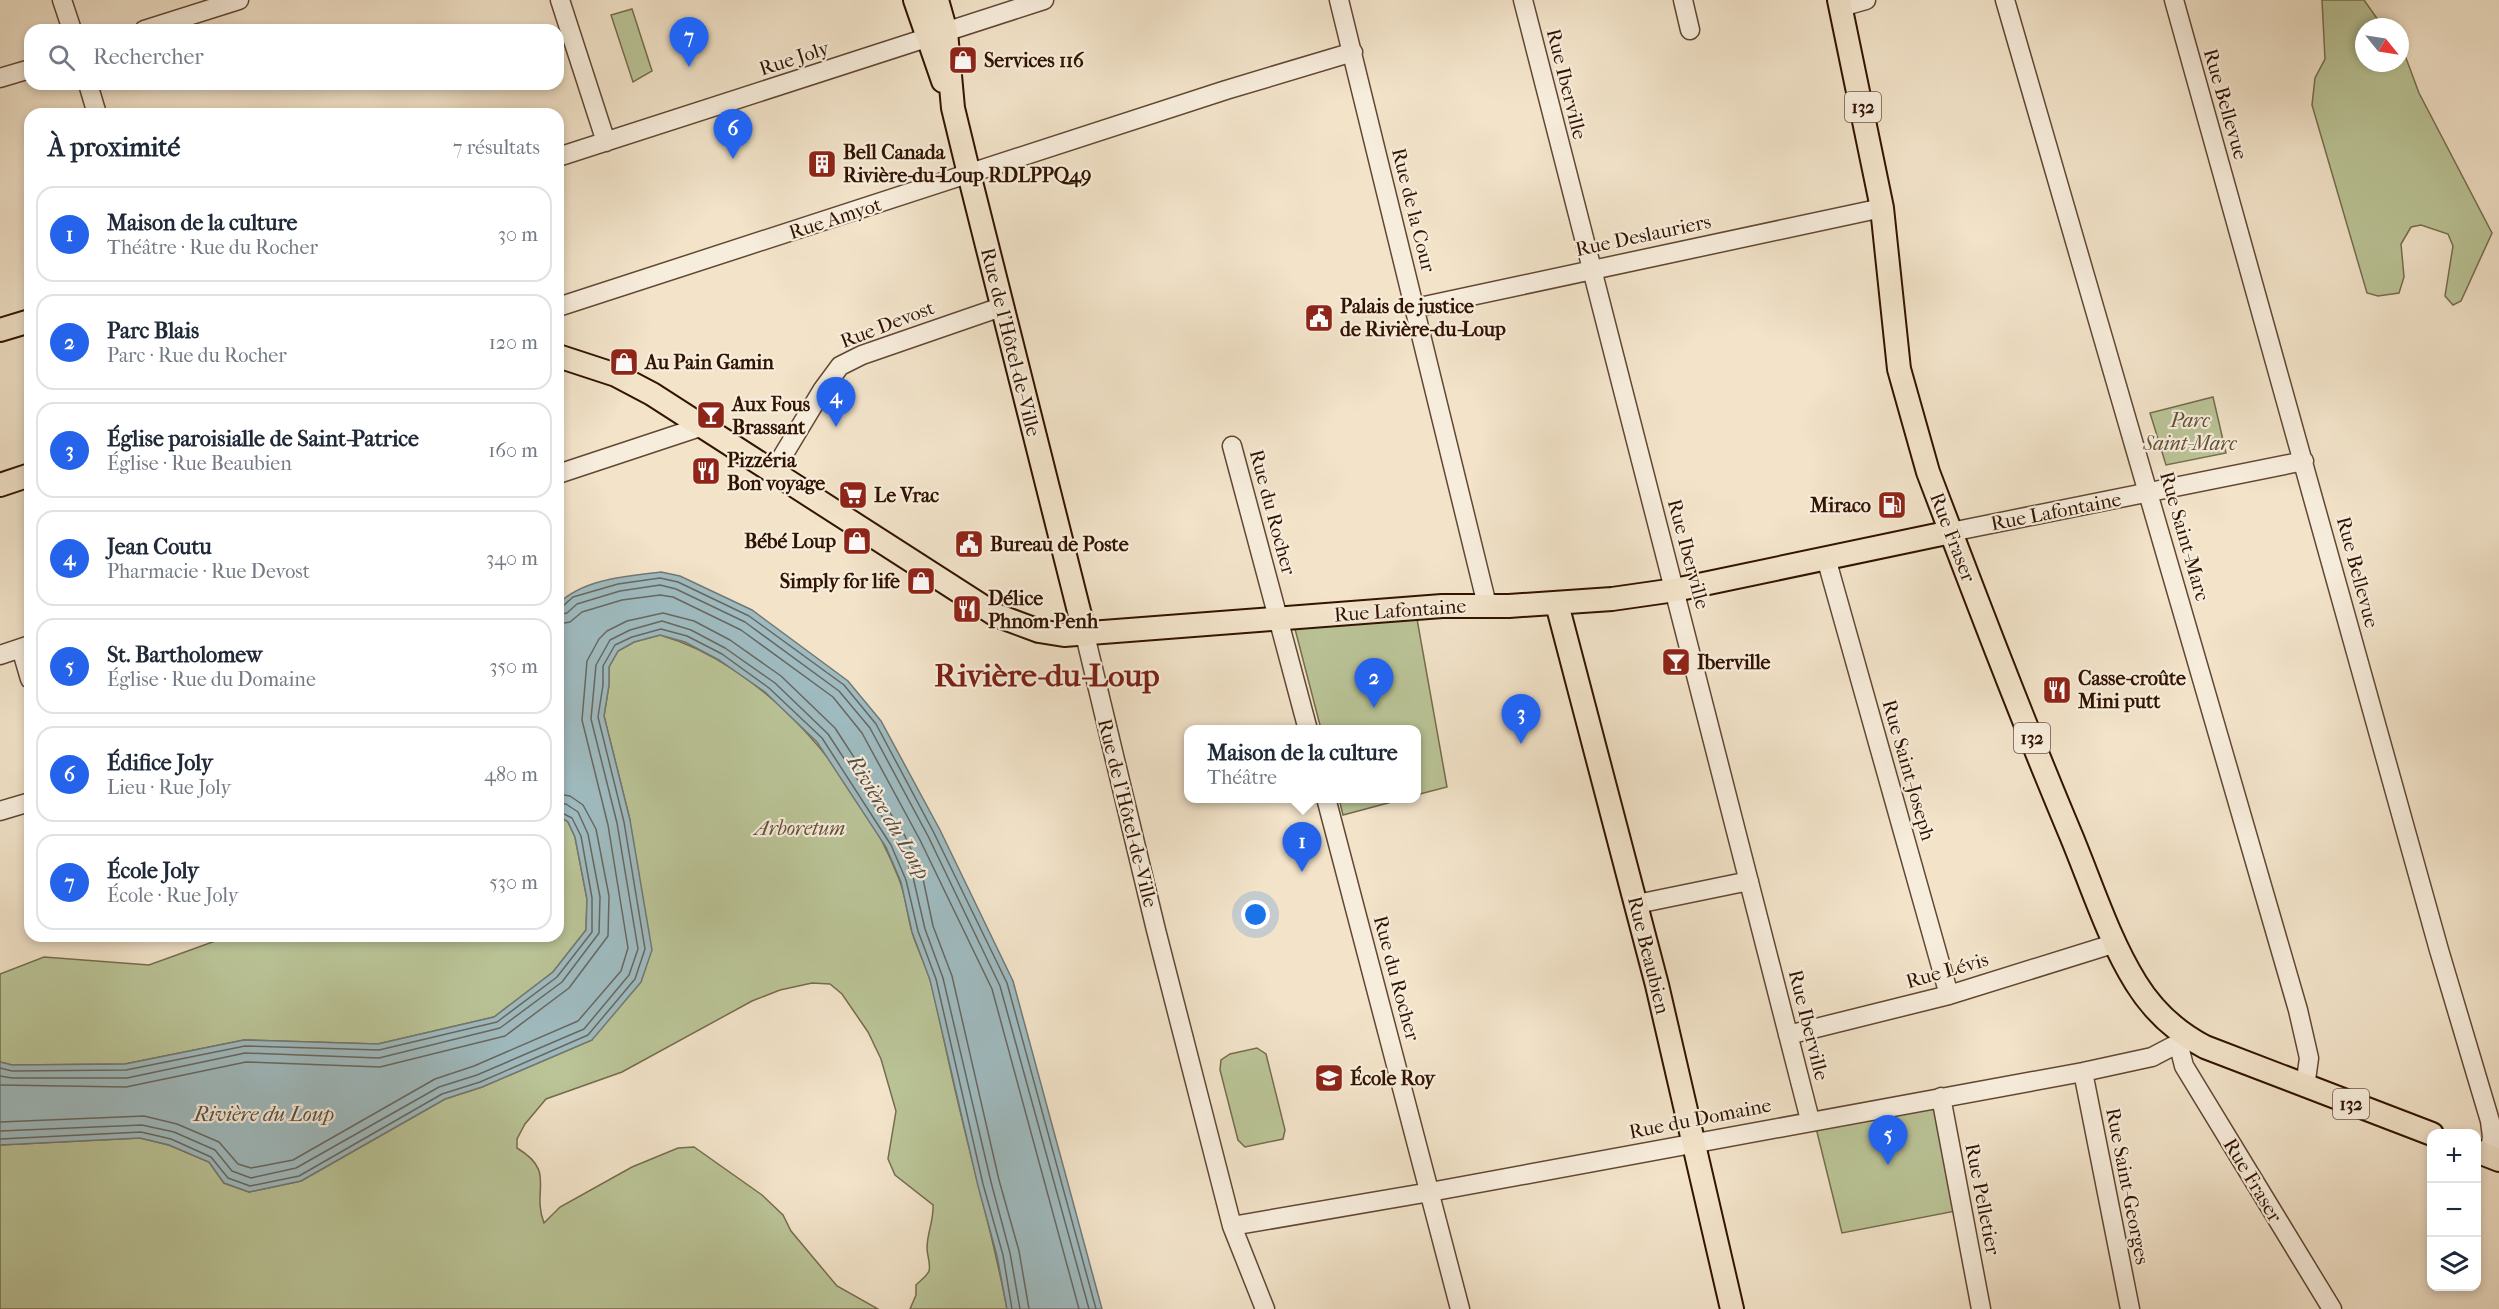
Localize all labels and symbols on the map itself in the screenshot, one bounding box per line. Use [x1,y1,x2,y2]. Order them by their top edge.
pin: 7 [670,17,708,67]
north arrow [2355,18,2409,72]
street label: Rue Iberville [1542,27,1591,142]
street label: Rue Joly [756,36,833,81]
shop icon: Services 116 [947,44,979,76]
street label: Rue Bellevue [2199,46,2252,162]
place label: Services 116 [984,49,1085,72]
road number: 132 [1845,92,1881,122]
pin: 6 [714,110,752,159]
place label: Bell Canada Rivière-du-Loup RDLPPQ49 [843,141,1092,188]
street label: Rue de la Cour [1387,146,1440,275]
building icon: Bell Canada Rivière-du-Loup RDLPPQ49 [806,148,838,180]
street label: Rue Amyot [786,193,884,244]
street label: Rue Deslauriers [1573,210,1713,261]
street label: Rue de l'Hôtel-de-Ville [976,246,1045,439]
place label: Palais de justice de Rivière-du-Loup [1340,295,1506,341]
street label: Rue Devost [837,296,937,353]
public building icon: Palais de justice de Rivière-du-Loup [1303,302,1335,334]
shop icon: Au Pain Gamin [608,346,640,378]
place label: Au Pain Gamin [643,351,774,374]
pin: 4 [816,378,856,427]
place label: Aux Fous Brassant [730,393,811,439]
bar icon: Aux Fous Brassant [695,399,727,431]
park label: Parc Saint-Marc [2142,409,2237,455]
street label: Rue du Rocher [1245,447,1300,578]
place label: Pizzéria Bon voyage [727,449,825,495]
restaurant icon: Pizzéria Bon voyage [690,455,722,487]
street label: Rue Saint-Marc [2155,469,2214,604]
supermarket icon: Le Vrac [837,479,869,511]
place label: Le Vrac [874,484,939,507]
street label: Rue Lafontaine [1989,488,2123,535]
fuel station icon: Miraco [1876,489,1908,521]
street label: Rue Fraser [1925,489,1980,586]
place label: Miraco [1809,494,1871,517]
street label: Rue Iberville [1663,497,1714,612]
street label: Rue Bellevue [2332,514,2383,630]
shop icon: Bébé Loup [841,525,873,557]
public building icon: Bureau de Poste [953,528,985,560]
place label: Bébé Loup [744,530,836,553]
place label: Bureau de Poste [990,533,1129,556]
shop icon: Simply for life [905,565,937,597]
place label: Simply for life [780,570,900,593]
place label: Délice Phnom Penh [988,587,1099,633]
restaurant icon: Délice Phnom Penh [951,593,983,625]
street label: Rue Lafontaine [1333,594,1467,627]
bar icon: Iberville [1660,646,1692,678]
place label: Iberville [1697,651,1771,674]
district label: Rivière-du-Loup [934,657,1160,694]
pin: 2 [1354,658,1394,708]
place label: Casse-croûte Mini putt [2077,667,2186,713]
restaurant icon: Casse-croûte Mini putt [2041,674,2073,706]
pin: 3 [1502,694,1540,744]
street label: Rue Saint-Joseph [1877,697,1940,844]
street label: Rue de l'Hôtel-de-Ville [1093,717,1162,910]
road number: 132 [2014,723,2050,753]
water label: Rivière du Loup [841,749,935,883]
park label: Arboretum [752,817,845,840]
pin: 1 [1282,822,1322,872]
street label: Rue Beaubien [1623,894,1674,1017]
your location [1241,900,1270,929]
street label: Rue du Rocher [1369,913,1424,1044]
street label: Rue Lévis [1903,948,1991,993]
street label: Rue Iberville [1784,968,1833,1083]
school or university icon: École Roy [1313,1062,1345,1094]
place label: École Roy [1350,1065,1436,1090]
road number: 132 [2333,1089,2369,1119]
street label: Rue du Domaine [1627,1093,1773,1144]
water label: Rivière du Loup [192,1102,334,1126]
street label: Rue Saint-Georges [2101,1106,2154,1266]
pin: 5 [1868,1116,1908,1165]
street label: Rue Fraser [2219,1134,2287,1227]
street label: Rue Pelletier [1960,1141,2005,1257]

